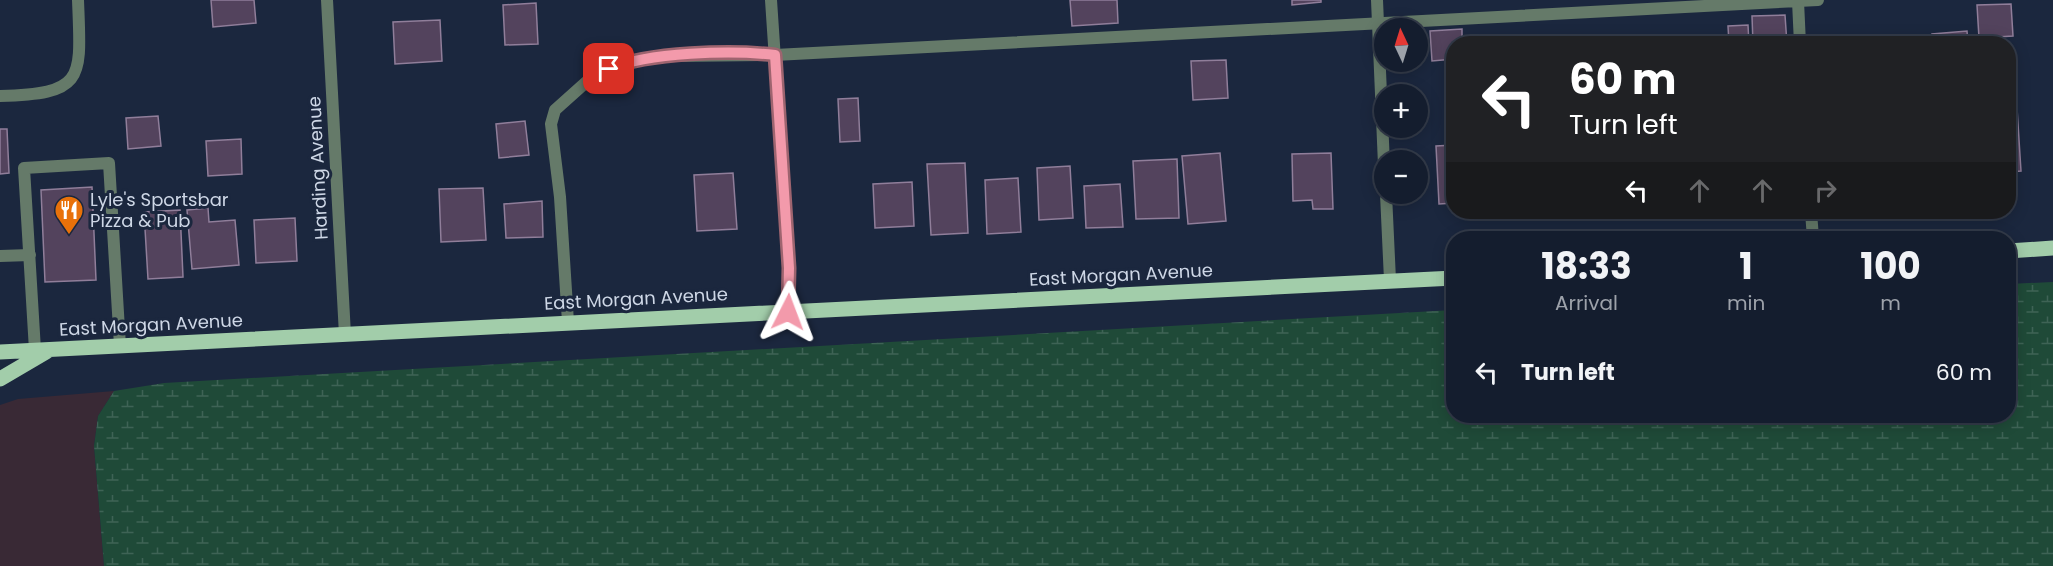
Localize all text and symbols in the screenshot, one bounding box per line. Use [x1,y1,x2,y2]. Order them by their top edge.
north arrow [1374,18,1428,72]
map controls [1374,18,1428,204]
pin [583,43,634,94]
text: 60 m [1569,50,1677,109]
icon: arrive [592,52,625,85]
icon: left [1470,60,1548,138]
button: + [1374,84,1428,138]
street label: Harding Avenue [301,95,334,241]
text: Turn left [1569,106,1678,143]
button: − [1374,150,1428,204]
icon: left [1620,174,1653,207]
icon: ahead [1683,174,1716,207]
icon: ahead [1746,174,1779,207]
icon: right [1809,174,1842,207]
place label: Lyle's Sportsbar Pizza & Pub [90,187,229,233]
restaurant icon: Lyle's Sportsbar Pizza & Pub [53,194,85,236]
text: 18:33 [1541,241,1632,292]
text: 1 [1739,241,1753,292]
text: 100 [1860,241,1921,292]
street label: East Morgan Avenue [1028,257,1214,292]
position arrow [756,280,820,344]
street label: East Morgan Avenue [543,281,729,316]
text: Arrival [1555,289,1618,317]
text: min [1727,289,1765,317]
text: m [1880,289,1901,317]
street label: East Morgan Avenue [58,307,244,342]
icon: left [1470,356,1503,389]
text: Turn left [1521,357,1615,388]
text: 60 m [1936,357,1992,388]

